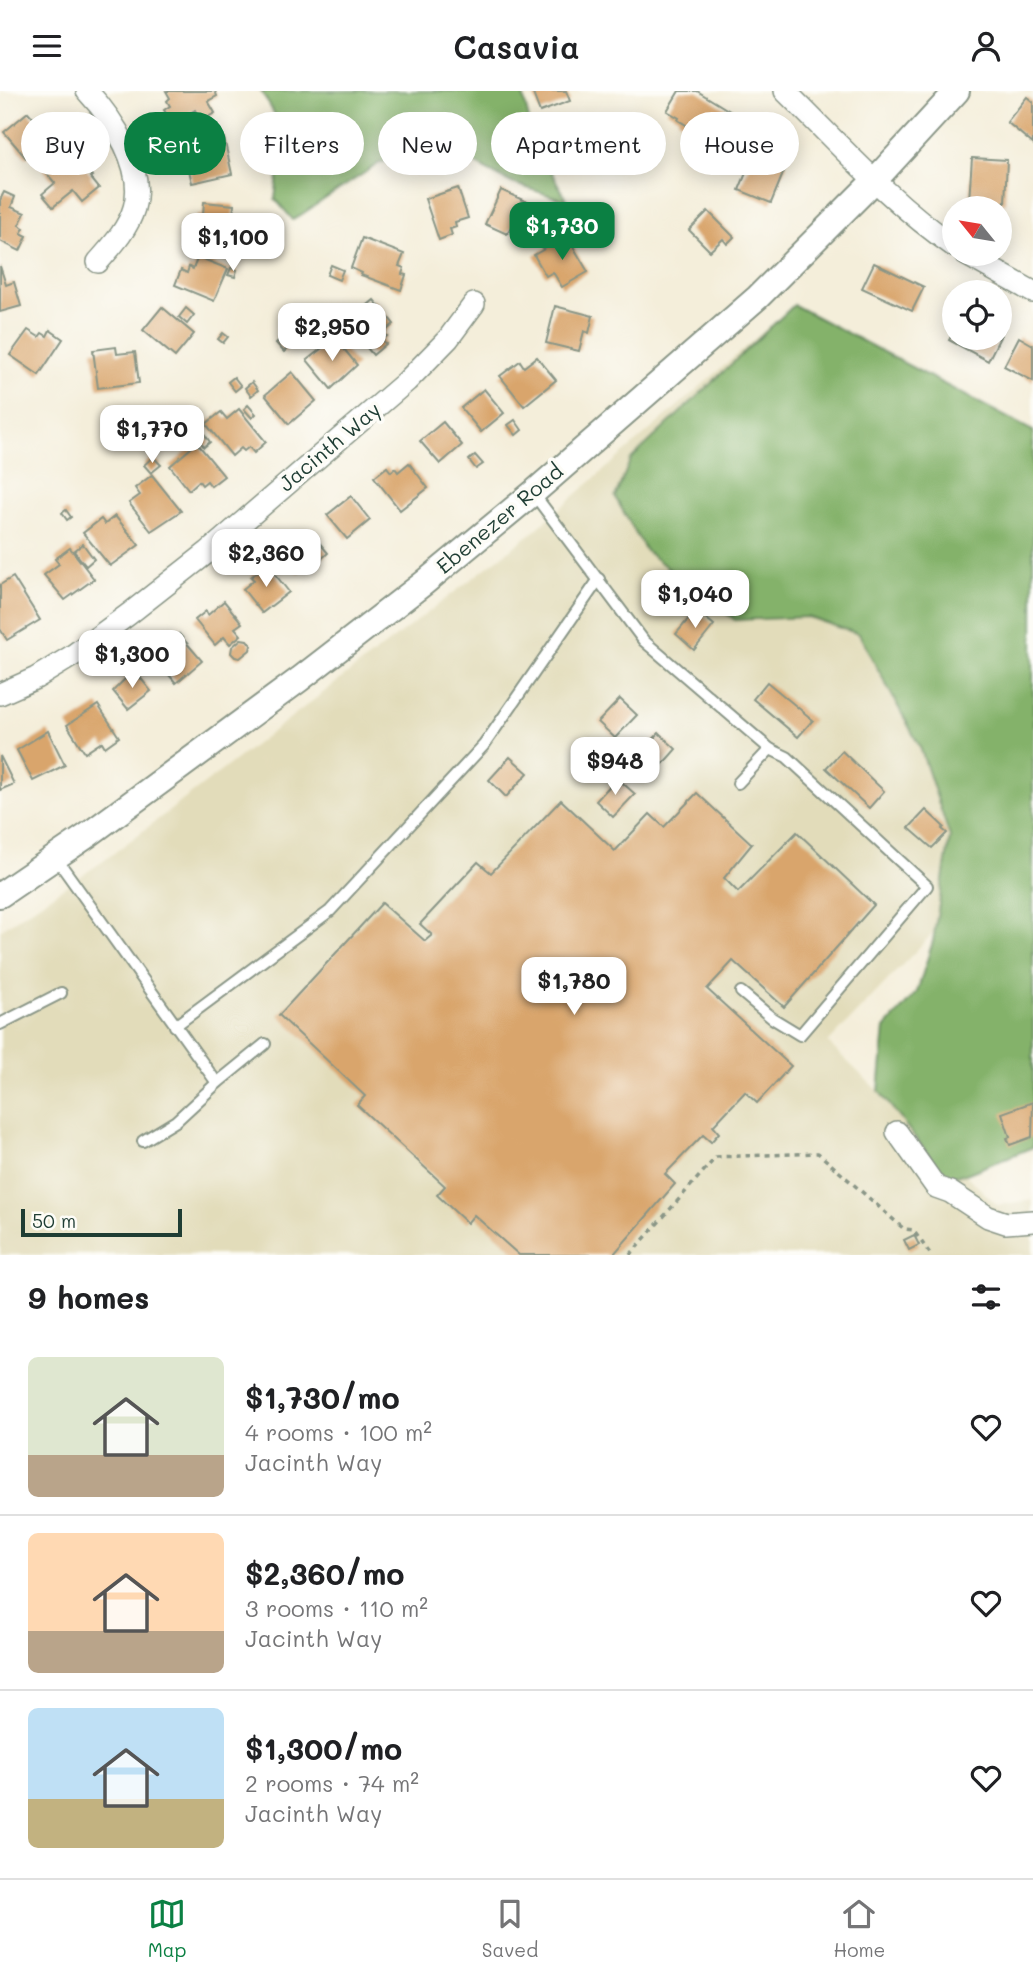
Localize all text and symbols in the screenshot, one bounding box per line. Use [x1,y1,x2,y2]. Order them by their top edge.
text: Casavia [453,25,580,67]
icon: menu [28,27,66,65]
icon: person [967,27,1005,65]
chip: Buy [21,112,110,175]
chip: Rent [124,112,226,175]
chip: Filters [240,112,364,175]
chip: New [378,112,477,175]
chip: Apartment [491,112,666,175]
chip: House [680,112,799,175]
north arrow [942,196,1012,266]
map controls [942,196,1012,350]
pin: $1,730 [505,202,619,262]
text: $1,730 [526,210,598,240]
pin: $1,100 [176,213,290,273]
text: $1,100 [197,221,269,251]
button: locate [942,280,1012,350]
pin: $2,950 [275,303,389,363]
text: $2,950 [294,311,370,341]
street label: Jacinth Way [272,395,386,496]
pin: $1,770 [95,405,209,465]
text: $1,770 [116,413,188,443]
street label: Ebenezer Road [430,457,568,579]
pin: $2,360 [209,529,323,589]
text: $2,360 [228,537,304,567]
pin: $1,040 [638,571,752,630]
text: $1,040 [657,578,733,608]
pin: $1,300 [75,631,189,690]
text: $1,300 [95,638,169,668]
pin: $948 [574,737,656,797]
text: $948 [587,745,643,775]
pin: $1,780 [517,957,631,1017]
text: $1,780 [537,965,611,995]
scale bar [21,1206,182,1238]
text: 50 m [32,1208,76,1233]
text: 9 homes [28,1277,149,1317]
icon: filters [967,1278,1005,1316]
text: $1,730/mo [245,1377,400,1417]
icon: home [84,1385,168,1469]
icon: heart [967,1408,1005,1446]
text: 4 rooms · 100 m² [245,1417,432,1447]
text: Jacinth Way [245,1447,382,1477]
text: $2,360/mo [245,1553,405,1593]
icon: home [84,1561,168,1645]
icon: heart [967,1584,1005,1622]
text: 3 rooms · 110 m² [245,1593,428,1623]
text: Jacinth Way [245,1623,382,1653]
text: $1,300/mo [245,1728,402,1768]
icon: home [84,1736,168,1820]
icon: heart [967,1759,1005,1797]
text: 2 rooms · 74 m² [245,1768,419,1798]
text: Jacinth Way [245,1798,382,1828]
tab: Map [148,1895,186,1962]
tab: Saved [482,1895,538,1962]
tab: Home [834,1895,885,1962]

